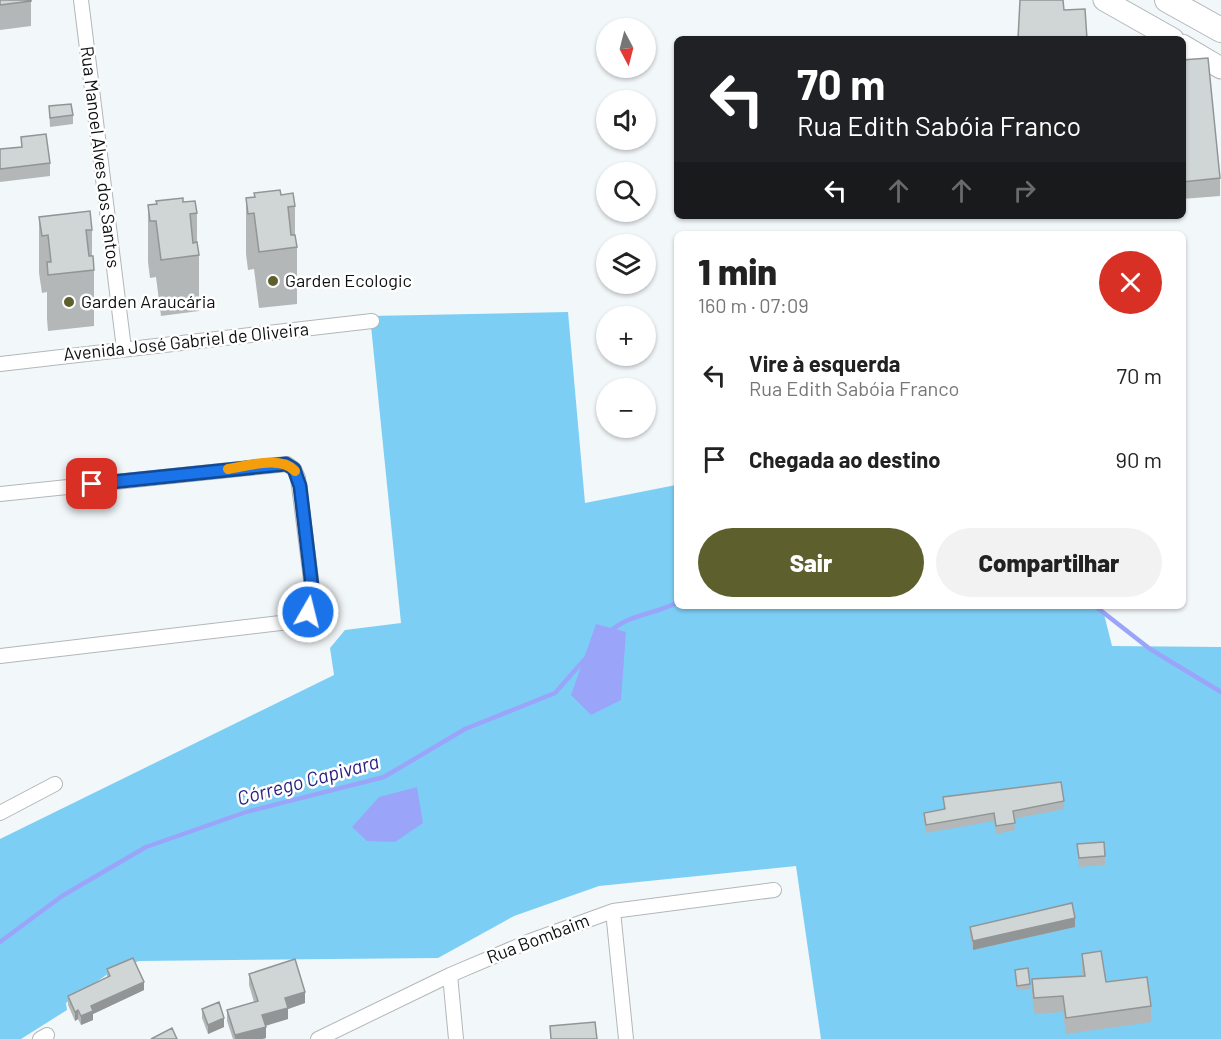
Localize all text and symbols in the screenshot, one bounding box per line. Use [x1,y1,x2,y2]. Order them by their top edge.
north arrow [596,18,656,78]
map controls [596,18,656,438]
street label: Rua Manoel Alves dos Santos [76,45,126,269]
text: 70 m [797,58,885,108]
icon: left [698,60,776,138]
button: sound [596,90,656,150]
text: Rua Edith Sabóia Franco [797,109,1081,141]
button: search [596,162,656,222]
icon: left [819,174,852,207]
icon: ahead [882,174,915,207]
icon: ahead [945,174,978,207]
icon: right [1008,174,1041,207]
button: layers [596,234,656,294]
text: 1 min [698,249,777,292]
button: close [1099,251,1162,314]
place label: Garden Ecologic [285,269,412,291]
marker: Garden Ecologic [266,274,280,288]
place label: Garden Araucária [81,290,215,312]
text: 160 m · 07:09 [698,293,809,317]
marker: Garden Araucária [62,295,76,309]
button: + [596,306,656,366]
street label: Avenida José Gabriel de Oliveira [62,317,310,365]
text: Vire à esquerda [749,350,900,376]
icon: left [698,359,731,392]
text: 70 m [1117,362,1162,388]
text: Rua Edith Sabóia Franco [749,376,960,400]
button: − [596,378,656,438]
icon: arrive [698,443,731,476]
text: Chegada ao destino [749,446,940,472]
text: 90 m [1116,446,1162,472]
pin [66,458,117,509]
icon: arrive [75,467,108,500]
button: Sair [698,528,924,597]
button: Compartilhar [936,528,1162,597]
position arrow [276,580,340,644]
water label: Córrego Capivara [234,749,381,810]
street label: Rua Bombaim [483,908,592,968]

